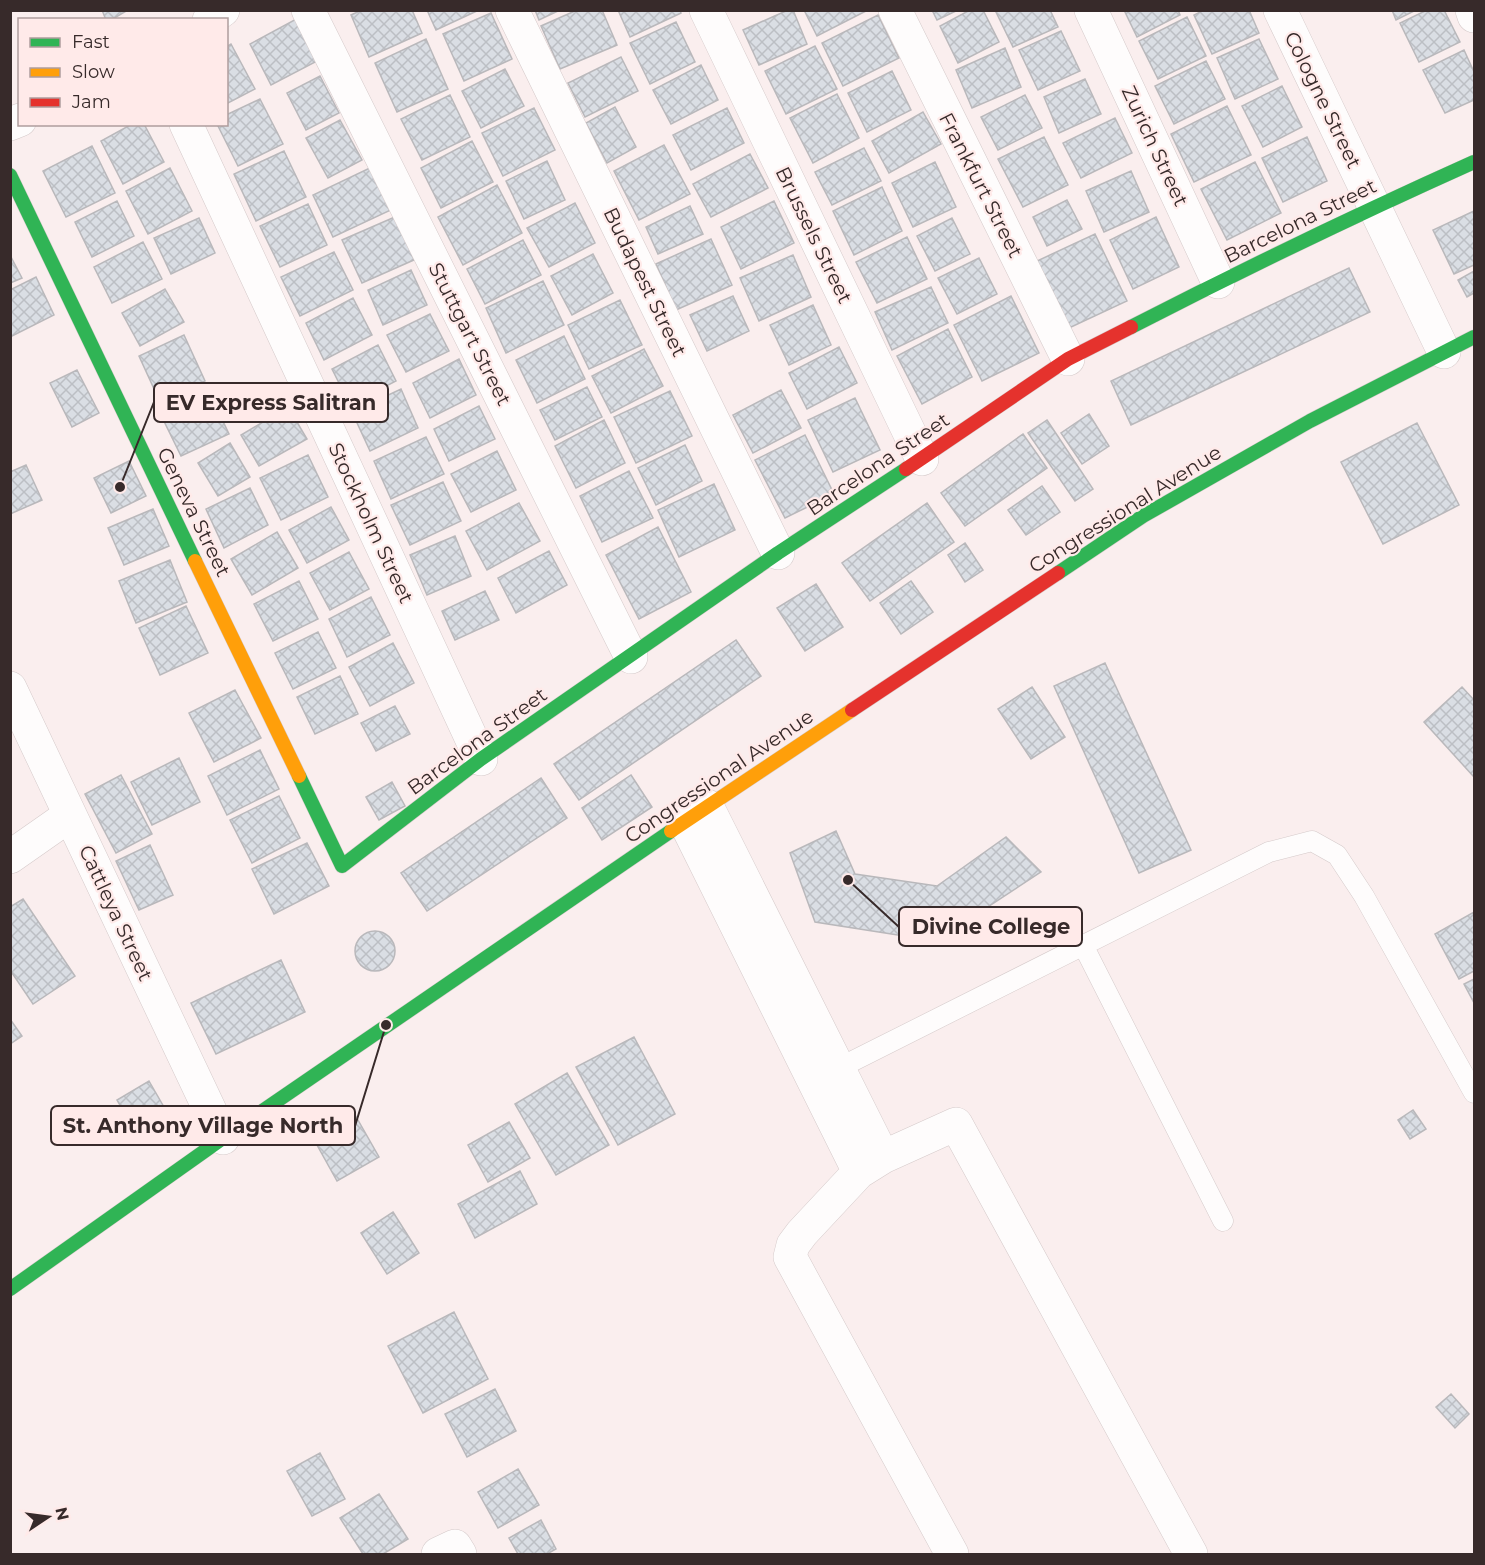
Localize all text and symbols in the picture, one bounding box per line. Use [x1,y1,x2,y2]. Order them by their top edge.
legend [18,18,228,126]
street label: Cologne Street [1280,28,1366,172]
text: Fast [72,31,110,53]
text: Slow [72,61,115,83]
street label: Zurich Street [1117,82,1193,210]
text: Jam [71,91,111,113]
street label: Frankfurt Street [934,109,1028,261]
street label: Brussels Street [771,163,857,307]
street label: Barcelona Street [1220,174,1380,268]
street label: Budapest Street [598,203,692,361]
street label: Stuttgart Street [424,259,516,409]
callout: EV Express Salitran [154,383,388,422]
text: EV Express Salitran [166,390,376,415]
street label: Barcelona Street [802,407,954,521]
street label: Stockholm Street [323,439,419,607]
street label: Congressional Avenue [1024,440,1226,578]
street label: Geneva Street [152,443,236,581]
street label: Barcelona Street [402,682,552,800]
street label: Congressional Avenue [620,704,818,848]
street label: Cattleya Street [74,841,158,985]
callout: Divine College [899,907,1082,946]
text: Divine College [912,914,1070,939]
callout: St. Anthony Village North [51,1106,355,1145]
text: St. Anthony Village North [63,1113,343,1138]
north arrow [18,1487,78,1547]
text: N [51,1505,73,1522]

